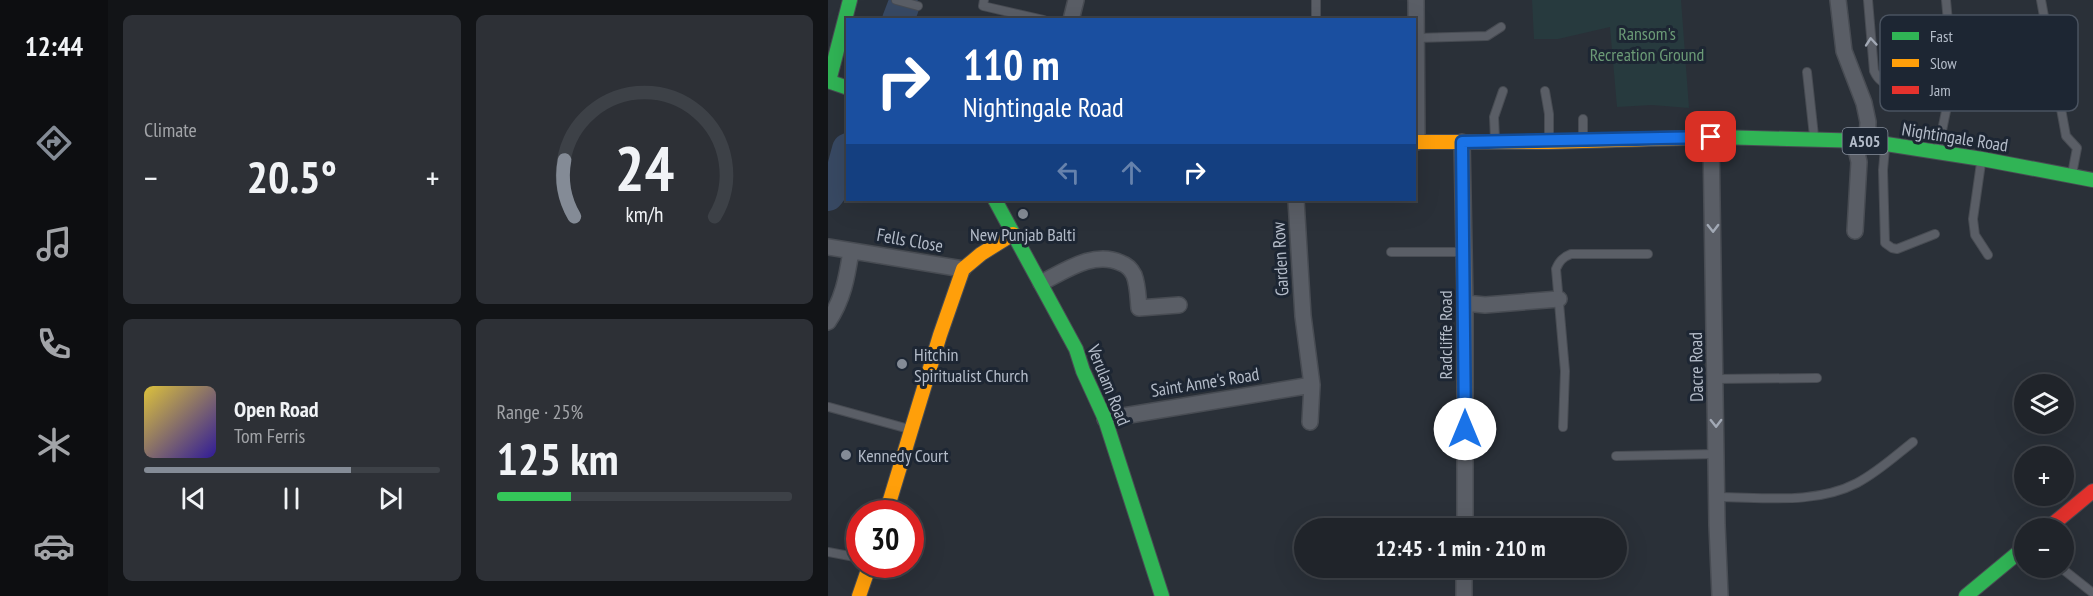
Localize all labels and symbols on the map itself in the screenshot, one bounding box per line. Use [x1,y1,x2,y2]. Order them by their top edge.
legend [1880,15,2078,111]
park label: Ransom's Recreation Ground [1590,22,1704,66]
text: Fast [1930,26,1953,46]
one-way arrow [1865,37,1878,47]
text: Slow [1930,53,1957,73]
text: Jam [1929,80,1951,100]
pin [1685,111,1736,162]
street label: Nightingale Road [1900,117,2010,157]
road number: A505 [1842,128,1888,154]
marker: New Punjab Balti [1016,207,1030,221]
street label: Garden Row [1267,221,1293,297]
street label: Fells Close [875,223,945,257]
place label: New Punjab Balti [970,223,1076,246]
one-way arrow [1707,223,1719,232]
street label: Radcliffe Road [1434,290,1457,380]
street label: Dacre Road [1684,332,1708,402]
street label: Verulam Road [1082,340,1136,429]
place label: Hitchin Spiritualist Church [914,343,1028,387]
marker: Hitchin Spiritualist Church [895,357,909,371]
street label: Saint Anne's Road [1149,362,1261,402]
position arrow [1433,397,1497,461]
one-way arrow [1710,418,1722,427]
place label: Kennedy Court [858,444,948,467]
marker: Kennedy Court [839,448,853,462]
speed limit sign: 30 [846,500,924,578]

